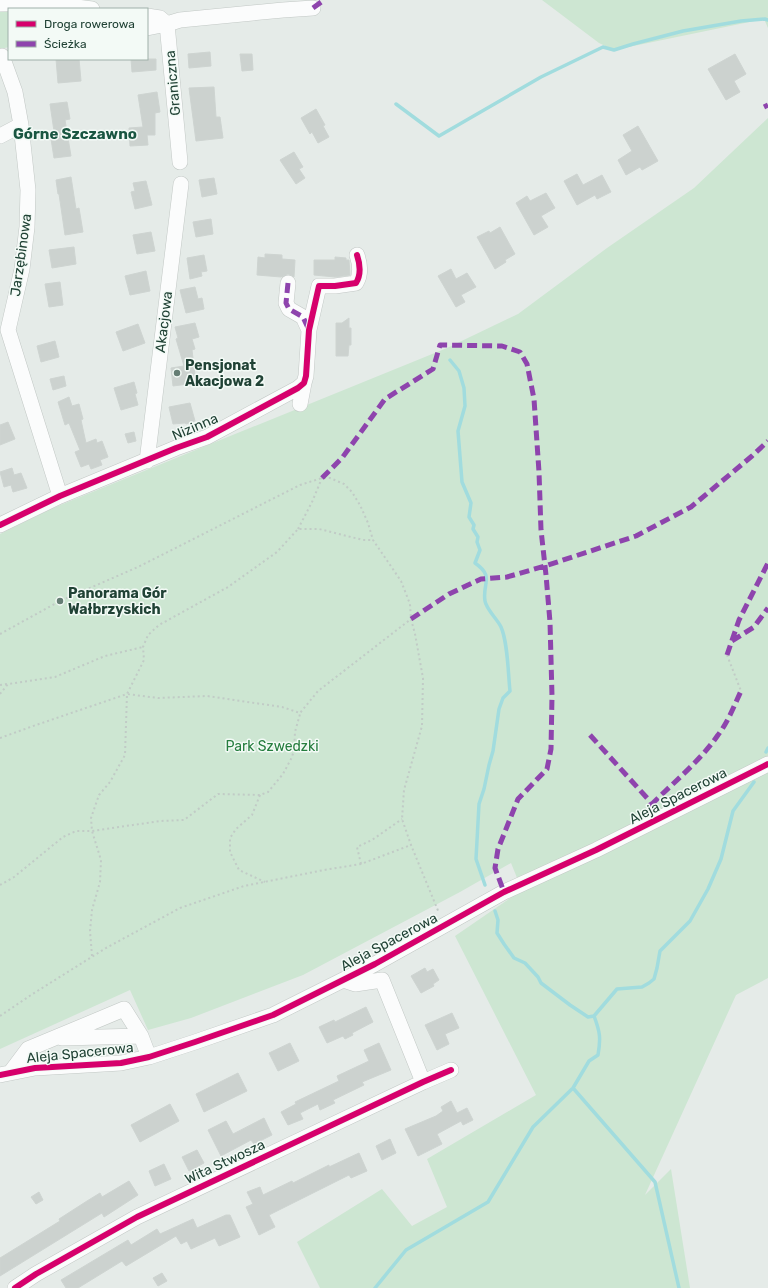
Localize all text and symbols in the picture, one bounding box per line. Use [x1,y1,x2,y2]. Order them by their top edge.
legend [8,8,148,60]
text: Droga rowerowa [44,17,135,31]
text: Ścieżka [44,37,87,51]
street label: Graniczna [162,50,184,116]
district label: Górne Szczawno [13,125,137,143]
street label: Jarzębinowa [7,212,35,298]
street label: Akacjowa [152,290,176,354]
place label: Pensjonat Akacjowa 2 [185,357,264,390]
marker: Pensjonat Akacjowa 2 [172,368,182,378]
street label: Nizinna [169,410,221,444]
place label: Panorama Gór Wałbrzyskich [68,585,167,618]
marker: Panorama Gór Wałbrzyskich [55,596,65,606]
park label: Park Szwedzki [225,738,319,755]
street label: Aleja Spacerowa [626,764,730,828]
street label: Aleja Spacerowa [338,909,440,975]
street label: Aleja Spacerowa [26,1039,134,1067]
street label: Wita Stwosza [182,1136,268,1188]

